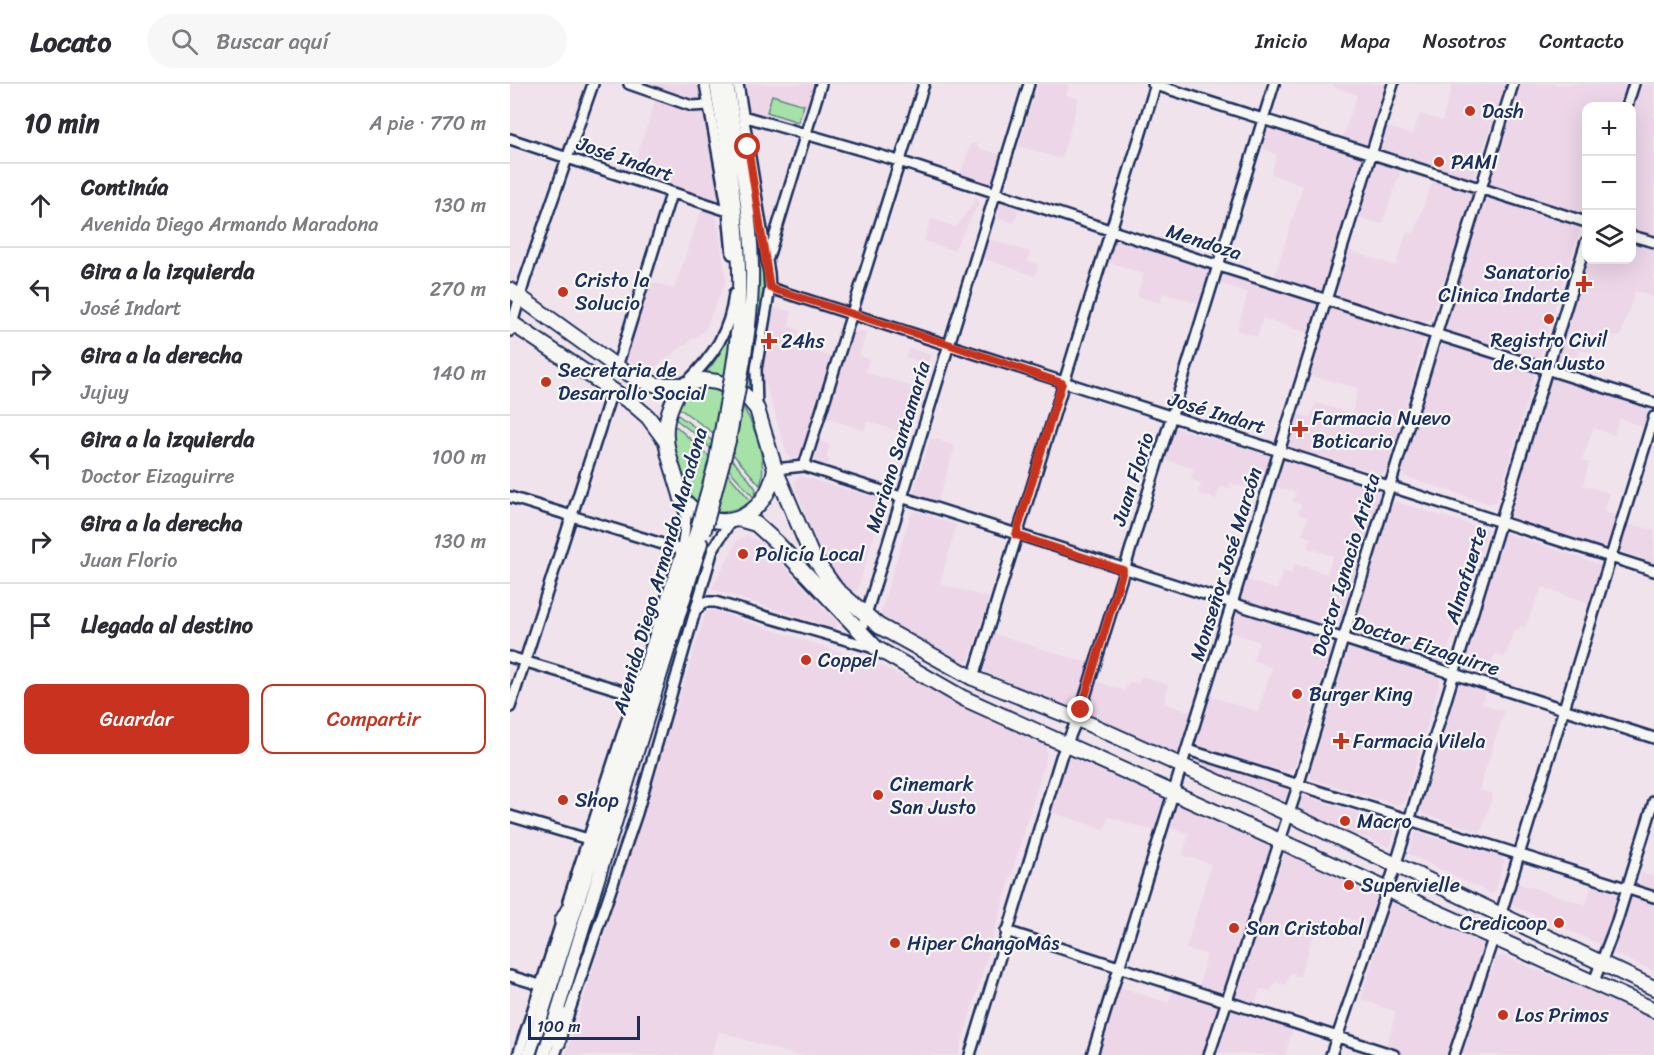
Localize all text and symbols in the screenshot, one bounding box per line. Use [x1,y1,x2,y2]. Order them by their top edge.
search box [147,14,567,68]
text: Locato [30,17,111,66]
text: Buscar aquí [216,22,328,61]
text: Inicio [1255,22,1307,60]
text: Mapa [1340,22,1390,60]
text: Nosotros [1423,22,1506,60]
text: Contacto [1539,22,1624,60]
icon: search [168,25,201,58]
place label: Dash [1482,94,1524,129]
text: 10 min [24,100,100,146]
map controls [1582,102,1636,264]
button: + [1582,102,1636,156]
marker: Dash [1463,104,1477,118]
text: A pie · 770 m [370,106,486,141]
street label: José Indart [571,126,678,192]
route start [734,133,760,159]
place label: PAMI [1451,145,1498,180]
marker: PAMI [1432,155,1446,169]
button: − [1582,156,1636,210]
text: Continúa [81,168,168,207]
text: 130 m [433,188,486,223]
icon: ahead [24,189,57,222]
text: Avenida Diego Armando Maradona [81,207,378,242]
button: layers [1582,210,1636,264]
street label: Mendoza [1162,213,1246,271]
text: Gira a la izquierda [81,252,254,291]
place label: Sanatorio Clinica Indarte [1438,255,1570,313]
place label: Cristo la Solucio [575,263,650,321]
text: 270 m [430,272,486,307]
icon: left [24,273,57,306]
marker: Sanatorio Clinica Indarte [1575,275,1593,293]
marker: Cristo la Solucio [556,285,570,299]
text: José Indart [81,291,181,326]
marker: Registro Civil de San Justo [1542,312,1556,326]
place label: Registro Civil de San Justo [1490,323,1608,381]
place label: 24hs [781,324,826,359]
marker: 24hs [762,334,776,348]
text: Gira a la derecha [81,336,242,375]
place label: Secretaria de Desarrollo Social [558,353,708,411]
text: 140 m [432,356,486,391]
street label: Mariano Santamaría [855,356,941,537]
icon: right [24,357,57,390]
text: Jujuy [81,375,129,410]
marker: Secretaria de Desarrollo Social [539,375,553,389]
street label: José Indart [1163,381,1270,444]
place label: Farmacia Nuevo Boticario [1312,401,1451,459]
text: Gira a la izquierda [81,420,254,459]
marker: Farmacia Nuevo Boticario [1293,422,1307,436]
street label: Avenida Diego Armando Maradona [602,423,718,720]
street label: Juan Florio [1101,428,1165,531]
text: 100 m [432,440,486,475]
icon: left [24,441,57,474]
text: Doctor Eizaguirre [81,459,235,494]
street label: Monseñor José Marcón [1180,462,1272,665]
street label: Doctor Ignacio Arieta [1301,468,1391,661]
text: Gira a la derecha [81,504,242,543]
street label: Almafuerte [1434,522,1497,629]
text: 130 m [433,524,486,559]
icon: right [24,525,57,558]
place label: Policía Local [755,537,866,572]
text: Juan Florio [81,543,178,578]
marker: Policía Local [736,547,750,561]
text: Llegada al destino [81,606,253,645]
street label: Doctor Eizaguirre [1348,606,1504,686]
icon: arrive [24,609,57,642]
place label: Coppel [818,643,878,678]
marker: Coppel [799,653,813,667]
place label: Burger King [1309,677,1413,712]
button: Guardar [24,684,249,754]
button: Compartir [261,684,486,754]
marker: Burger King [1290,687,1304,701]
route end [1067,696,1093,722]
place label: Farmacia Vilela [1353,724,1486,759]
marker: Farmacia Vilela [1334,734,1348,748]
place label: Cinemark San Justo [890,767,976,825]
place label: Shop [575,783,619,818]
marker: Cinemark San Justo [871,788,885,802]
marker: Shop [556,793,570,807]
place label: Macro [1357,804,1412,839]
marker: Macro [1338,814,1352,828]
place label: Supervielle [1361,868,1460,903]
marker: Supervielle [1342,878,1356,892]
place label: Credicoop [1459,906,1547,941]
place label: San Cristobal [1246,911,1364,946]
marker: Credicoop [1552,916,1566,930]
marker: San Cristobal [1227,921,1241,935]
place label: Hiper ChangoMâs [907,926,1060,961]
marker: Hiper ChangoMâs [888,936,902,950]
place label: Los Primos [1515,998,1610,1033]
marker: Los Primos [1496,1008,1510,1022]
text: 100 m [537,1012,581,1041]
scale bar [528,1013,640,1040]

